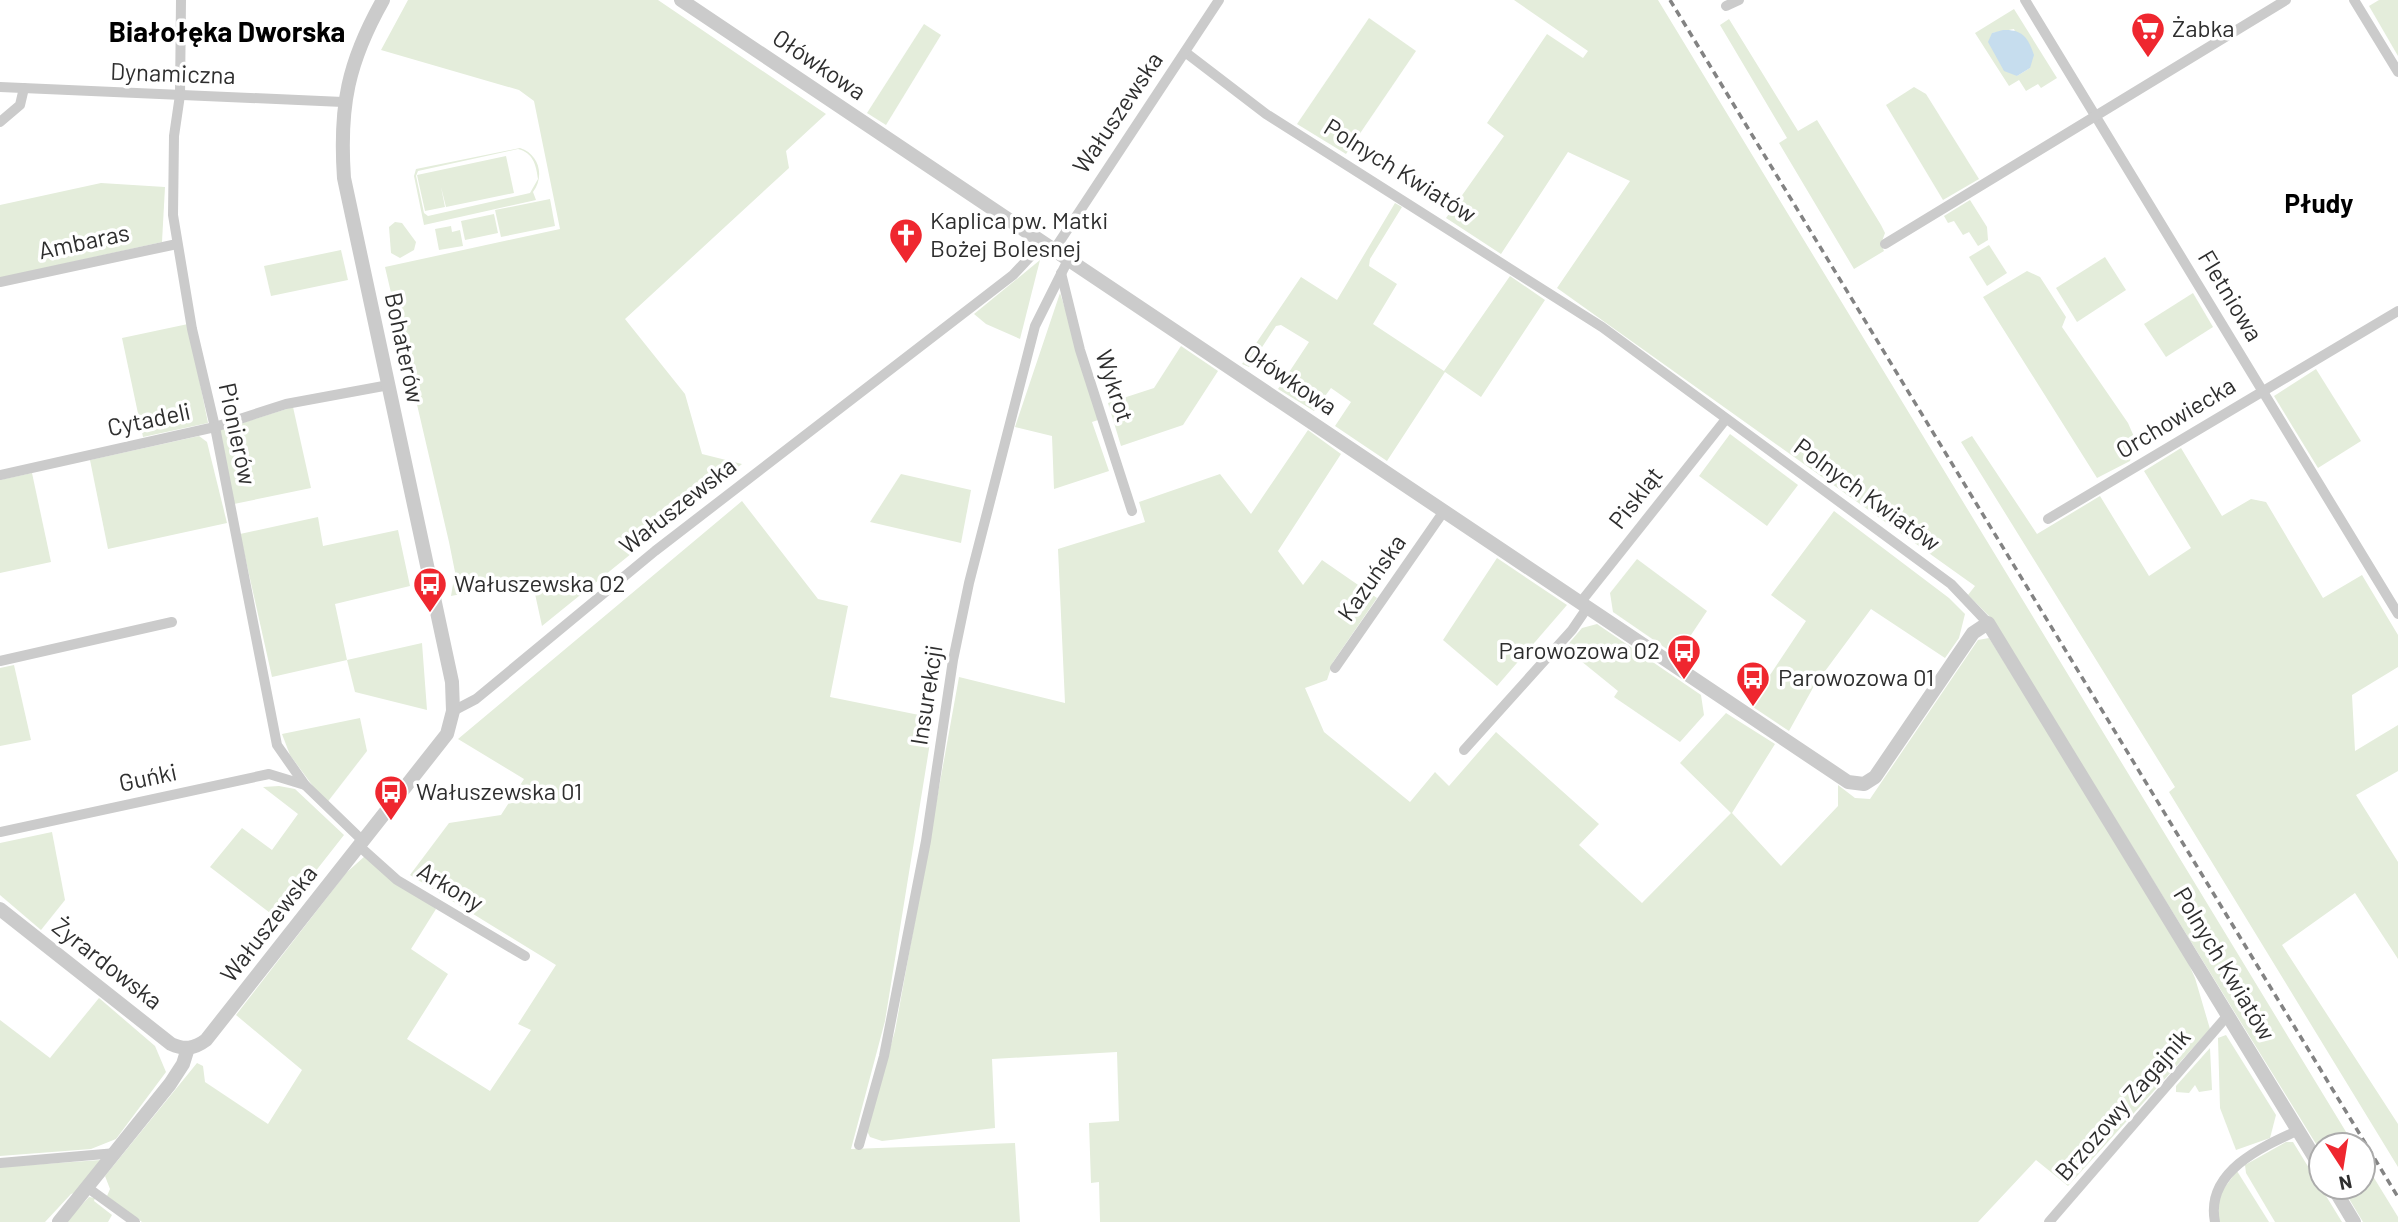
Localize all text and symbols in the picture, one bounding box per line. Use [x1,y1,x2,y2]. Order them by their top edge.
supermarket icon: Żabka [2129,10,2167,59]
place label: Żabka [2172,13,2235,42]
district label: Białołęka Dworska [109,14,345,48]
street label: Ołówkowa [768,22,872,105]
street label: Wałuszewska [1066,46,1168,178]
street label: Dynamiczna [110,56,236,89]
street label: Polnych Kwiatów [1319,111,1482,228]
district label: Płudy [2285,187,2353,218]
place label: Kaplica pw. Matki Bożej Bolesnej [930,205,1108,262]
church icon: Kaplica pw. Matki Bożej Bolesnej [887,216,925,265]
street label: Ambaras [36,217,132,264]
street label: Fletniowa [2193,244,2270,346]
street label: Bohaterów [380,290,431,406]
street label: Ołówkowa [1239,337,1343,420]
street label: Wykrot [1090,346,1141,425]
street label: Orchowiecka [2110,370,2240,464]
street label: Pionierów [214,380,263,487]
street label: Cytadeli [105,396,193,441]
street label: Polnych Kwiatów [1789,431,1947,557]
street label: Wałuszewska [613,450,741,559]
street label: Piskląt [1602,460,1668,534]
street label: Kazuńska [1330,528,1411,626]
bus stop icon: Wałuszewska 02 [411,565,449,614]
place label: Wałuszewska 02 [454,568,625,597]
bus stop icon: Parowozowa 02 [1665,632,1703,681]
place label: Parowozowa 02 [1499,635,1660,664]
street label: Insurekcji [903,643,948,747]
bus stop icon: Parowozowa 01 [1734,659,1772,708]
place label: Parowozowa 01 [1778,662,1934,691]
street label: Guńki [116,756,179,797]
bus stop icon: Wałuszewska 01 [372,773,410,822]
place label: Wałuszewska 01 [416,776,582,805]
street label: Arkony [413,855,489,917]
street label: Wałuszewska [213,859,322,987]
street label: Polnych Kwiatów [2168,881,2282,1045]
street label: Żyrardowska [47,911,169,1015]
street label: Brzozowy Zagajnik [2048,1022,2196,1186]
north arrow [2307,1131,2377,1201]
text: N [2337,1171,2354,1196]

